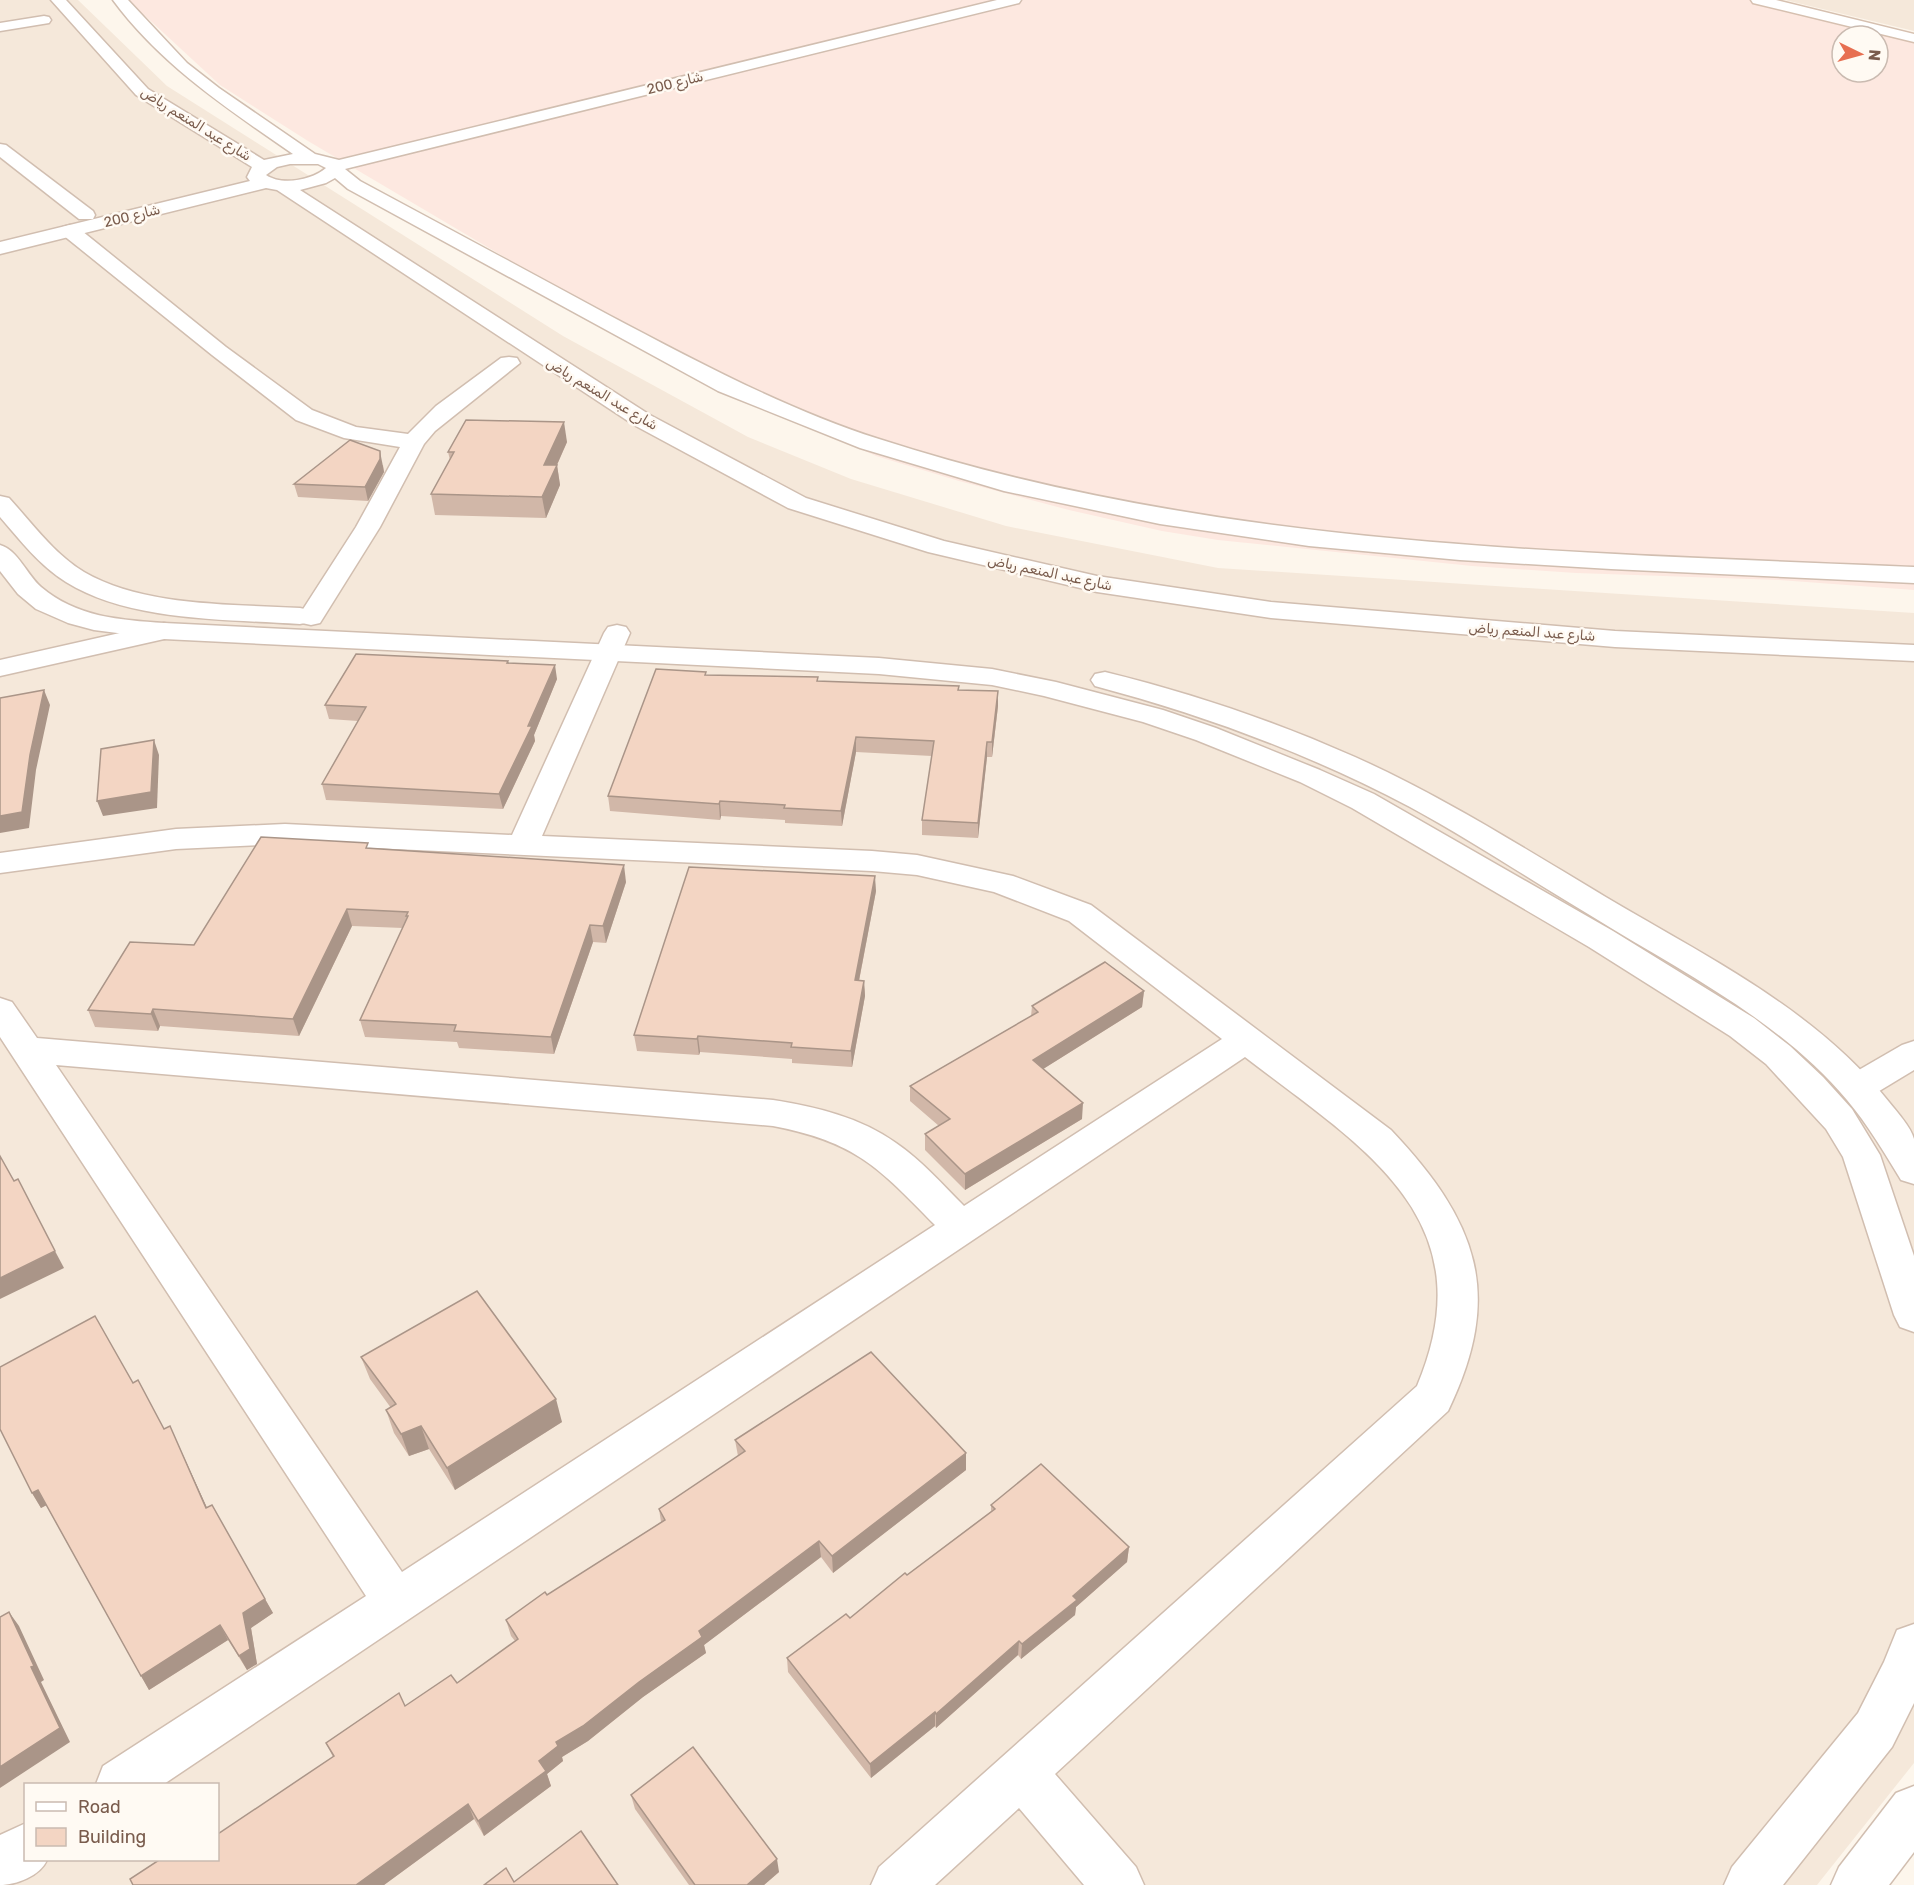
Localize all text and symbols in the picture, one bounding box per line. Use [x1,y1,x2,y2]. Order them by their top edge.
north arrow [1830,24,1890,84]
text: N [1864,49,1884,62]
street label: شارع 200 [645,68,705,100]
street label: شارع عبد المنعم رياض [137,83,254,167]
street label: شارع 200 [102,201,162,233]
street label: شارع عبد المنعم رياض [542,354,661,436]
street label: شارع عبد المنعم رياض [986,551,1114,596]
street label: شارع عبد المنعم رياض [1468,619,1596,647]
legend [24,1783,219,1861]
text: Road [78,1796,121,1818]
text: Building [78,1826,146,1848]

